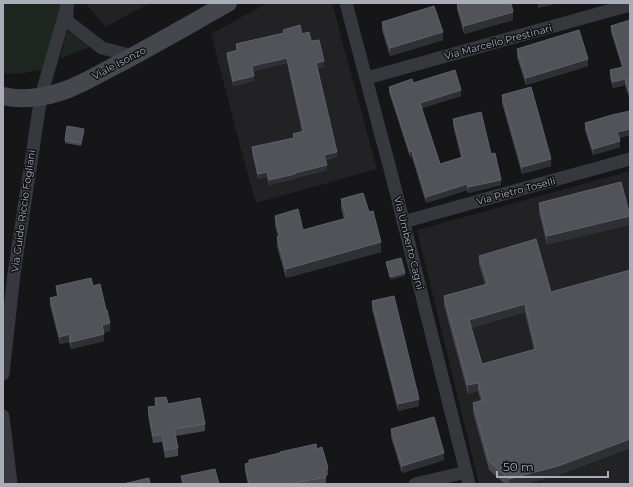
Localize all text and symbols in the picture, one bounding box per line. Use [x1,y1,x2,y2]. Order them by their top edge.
street label: Via Marcello Prestinari [443,21,553,63]
street label: Viale Isonzo [90,43,148,83]
street label: Via Guido Riccio Fogliani [8,149,38,273]
street label: Via Pietro Toselli [475,174,557,208]
street label: Via Umberto Cagni [391,195,427,291]
scale bar [497,453,608,479]
text: 50 m [503,459,534,474]

